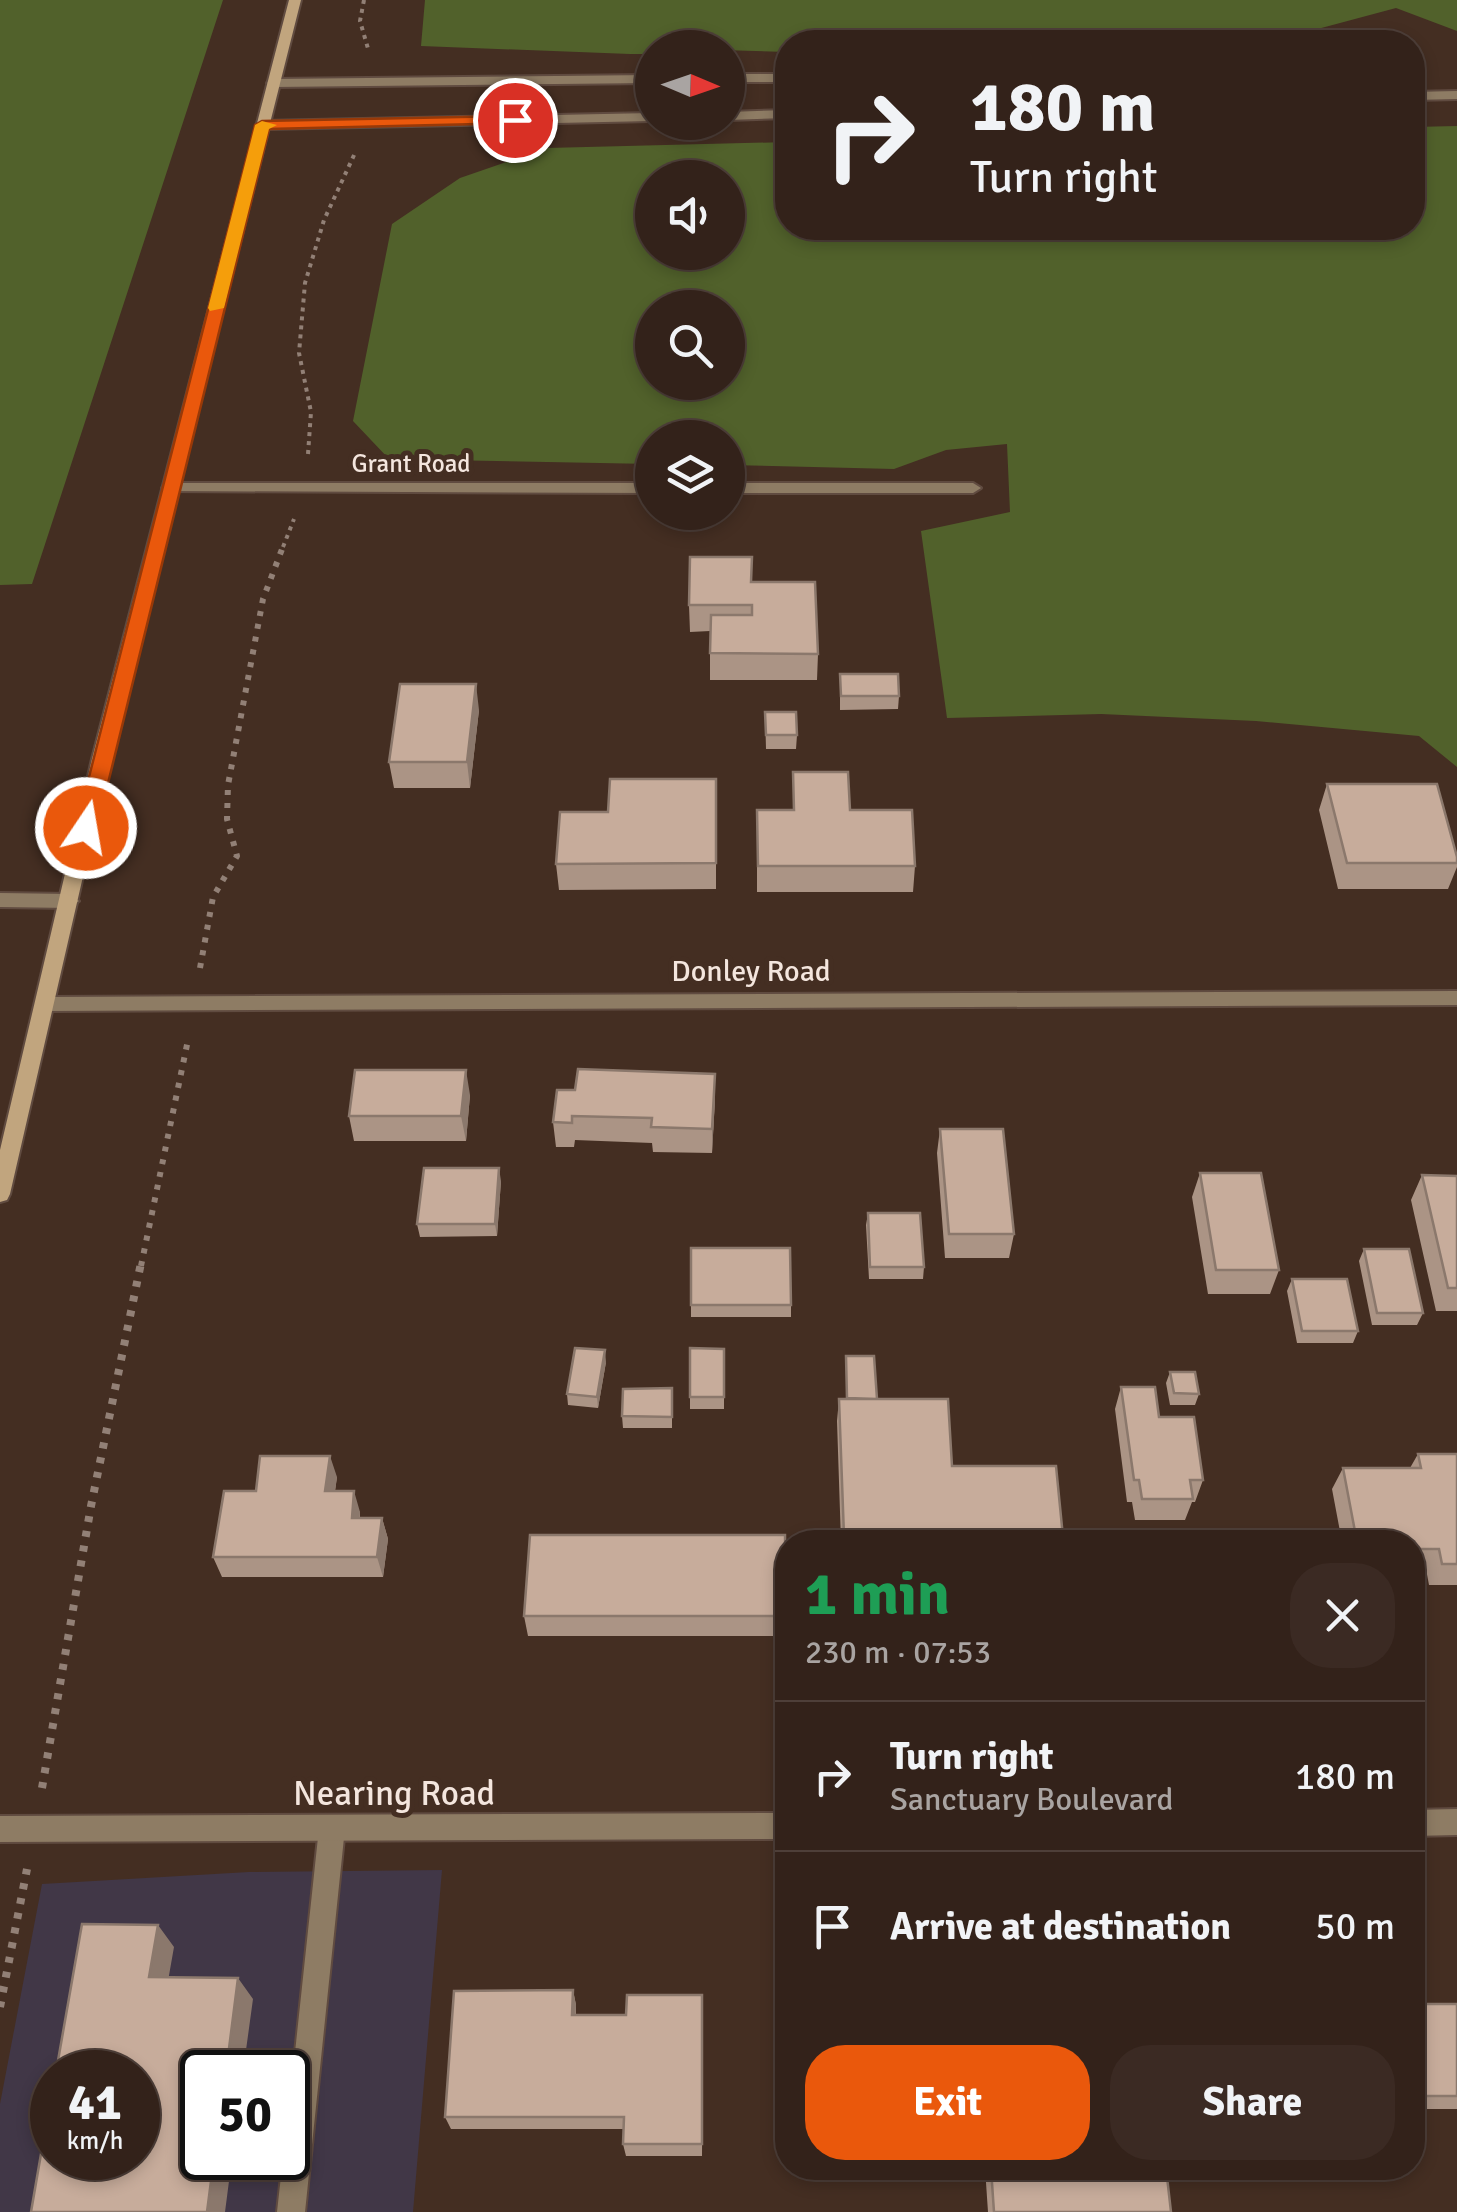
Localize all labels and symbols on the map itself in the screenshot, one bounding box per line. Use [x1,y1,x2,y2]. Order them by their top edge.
north arrow [635,30,745,140]
pin [473,78,558,163]
street label: Grant Road [351,448,471,479]
position arrow [34,776,138,880]
street label: Donley Road [671,953,831,990]
street label: Nearing Road [293,1772,495,1815]
speed limit sign: 50 [180,2050,310,2180]

